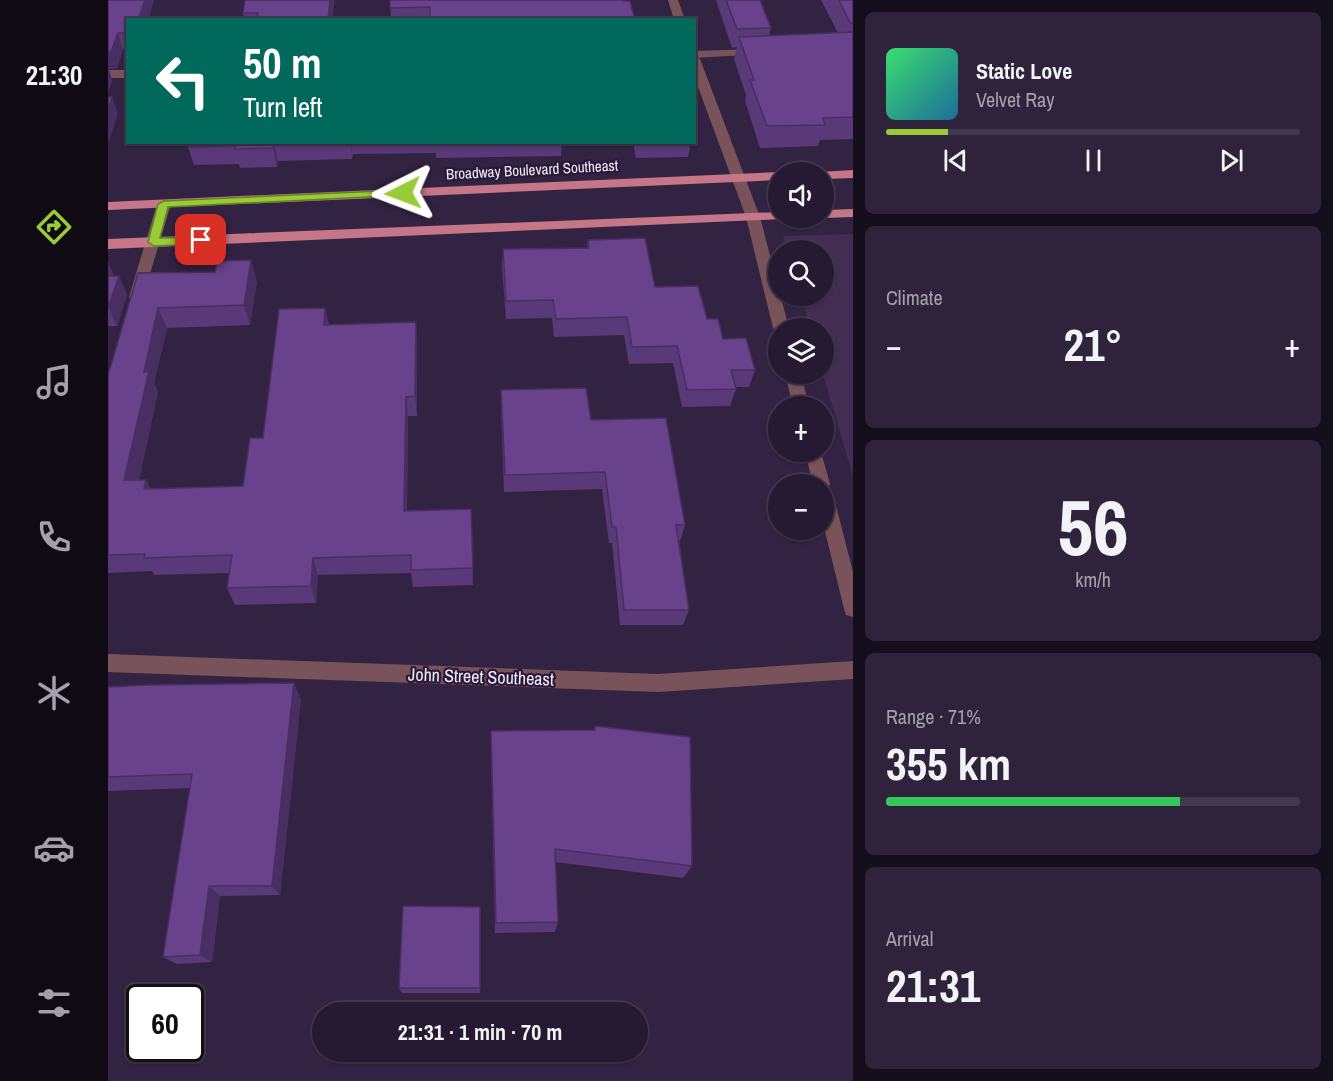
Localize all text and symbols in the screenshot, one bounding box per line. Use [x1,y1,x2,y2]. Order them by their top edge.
text: 50 m [243,35,322,91]
icon: left [144,42,222,120]
text: Static Love [976,56,1072,86]
text: 21:30 [26,57,82,93]
text: Velvet Ray [976,86,1054,113]
text: Turn left [243,89,322,125]
icon: previous [939,144,972,177]
icon: pause [1077,144,1110,177]
icon: next [1215,144,1248,177]
street label: Broadway Boulevard Southeast [445,154,619,184]
position arrow [371,161,435,225]
map controls [768,162,834,540]
button: sound [768,162,834,228]
icon: directions [33,206,75,248]
pin [175,214,226,265]
icon: arrive [184,223,217,256]
button: search [768,240,834,306]
text: Climate [886,284,943,311]
text: 21° [1063,314,1123,375]
button: layers [768,318,834,384]
text: − [886,323,902,367]
text: + [1284,323,1300,367]
icon: music [33,361,75,403]
button: + [768,396,834,462]
button: − [768,474,834,540]
text: 56 [1057,474,1129,579]
icon: phone [33,516,75,558]
text: km/h [1075,566,1111,593]
street label: John Street Southeast [408,661,554,692]
icon: climate [33,672,75,714]
text: Range · 71% [886,703,981,730]
text: 355 km [886,733,1011,794]
icon: car [33,827,75,869]
text: Arrival [886,925,933,952]
text: 21:31 [886,955,980,1016]
icon: filters [33,982,75,1024]
speed limit sign: 60 [126,984,204,1062]
text: 21:31 · 1 min · 70 m [398,1017,562,1047]

